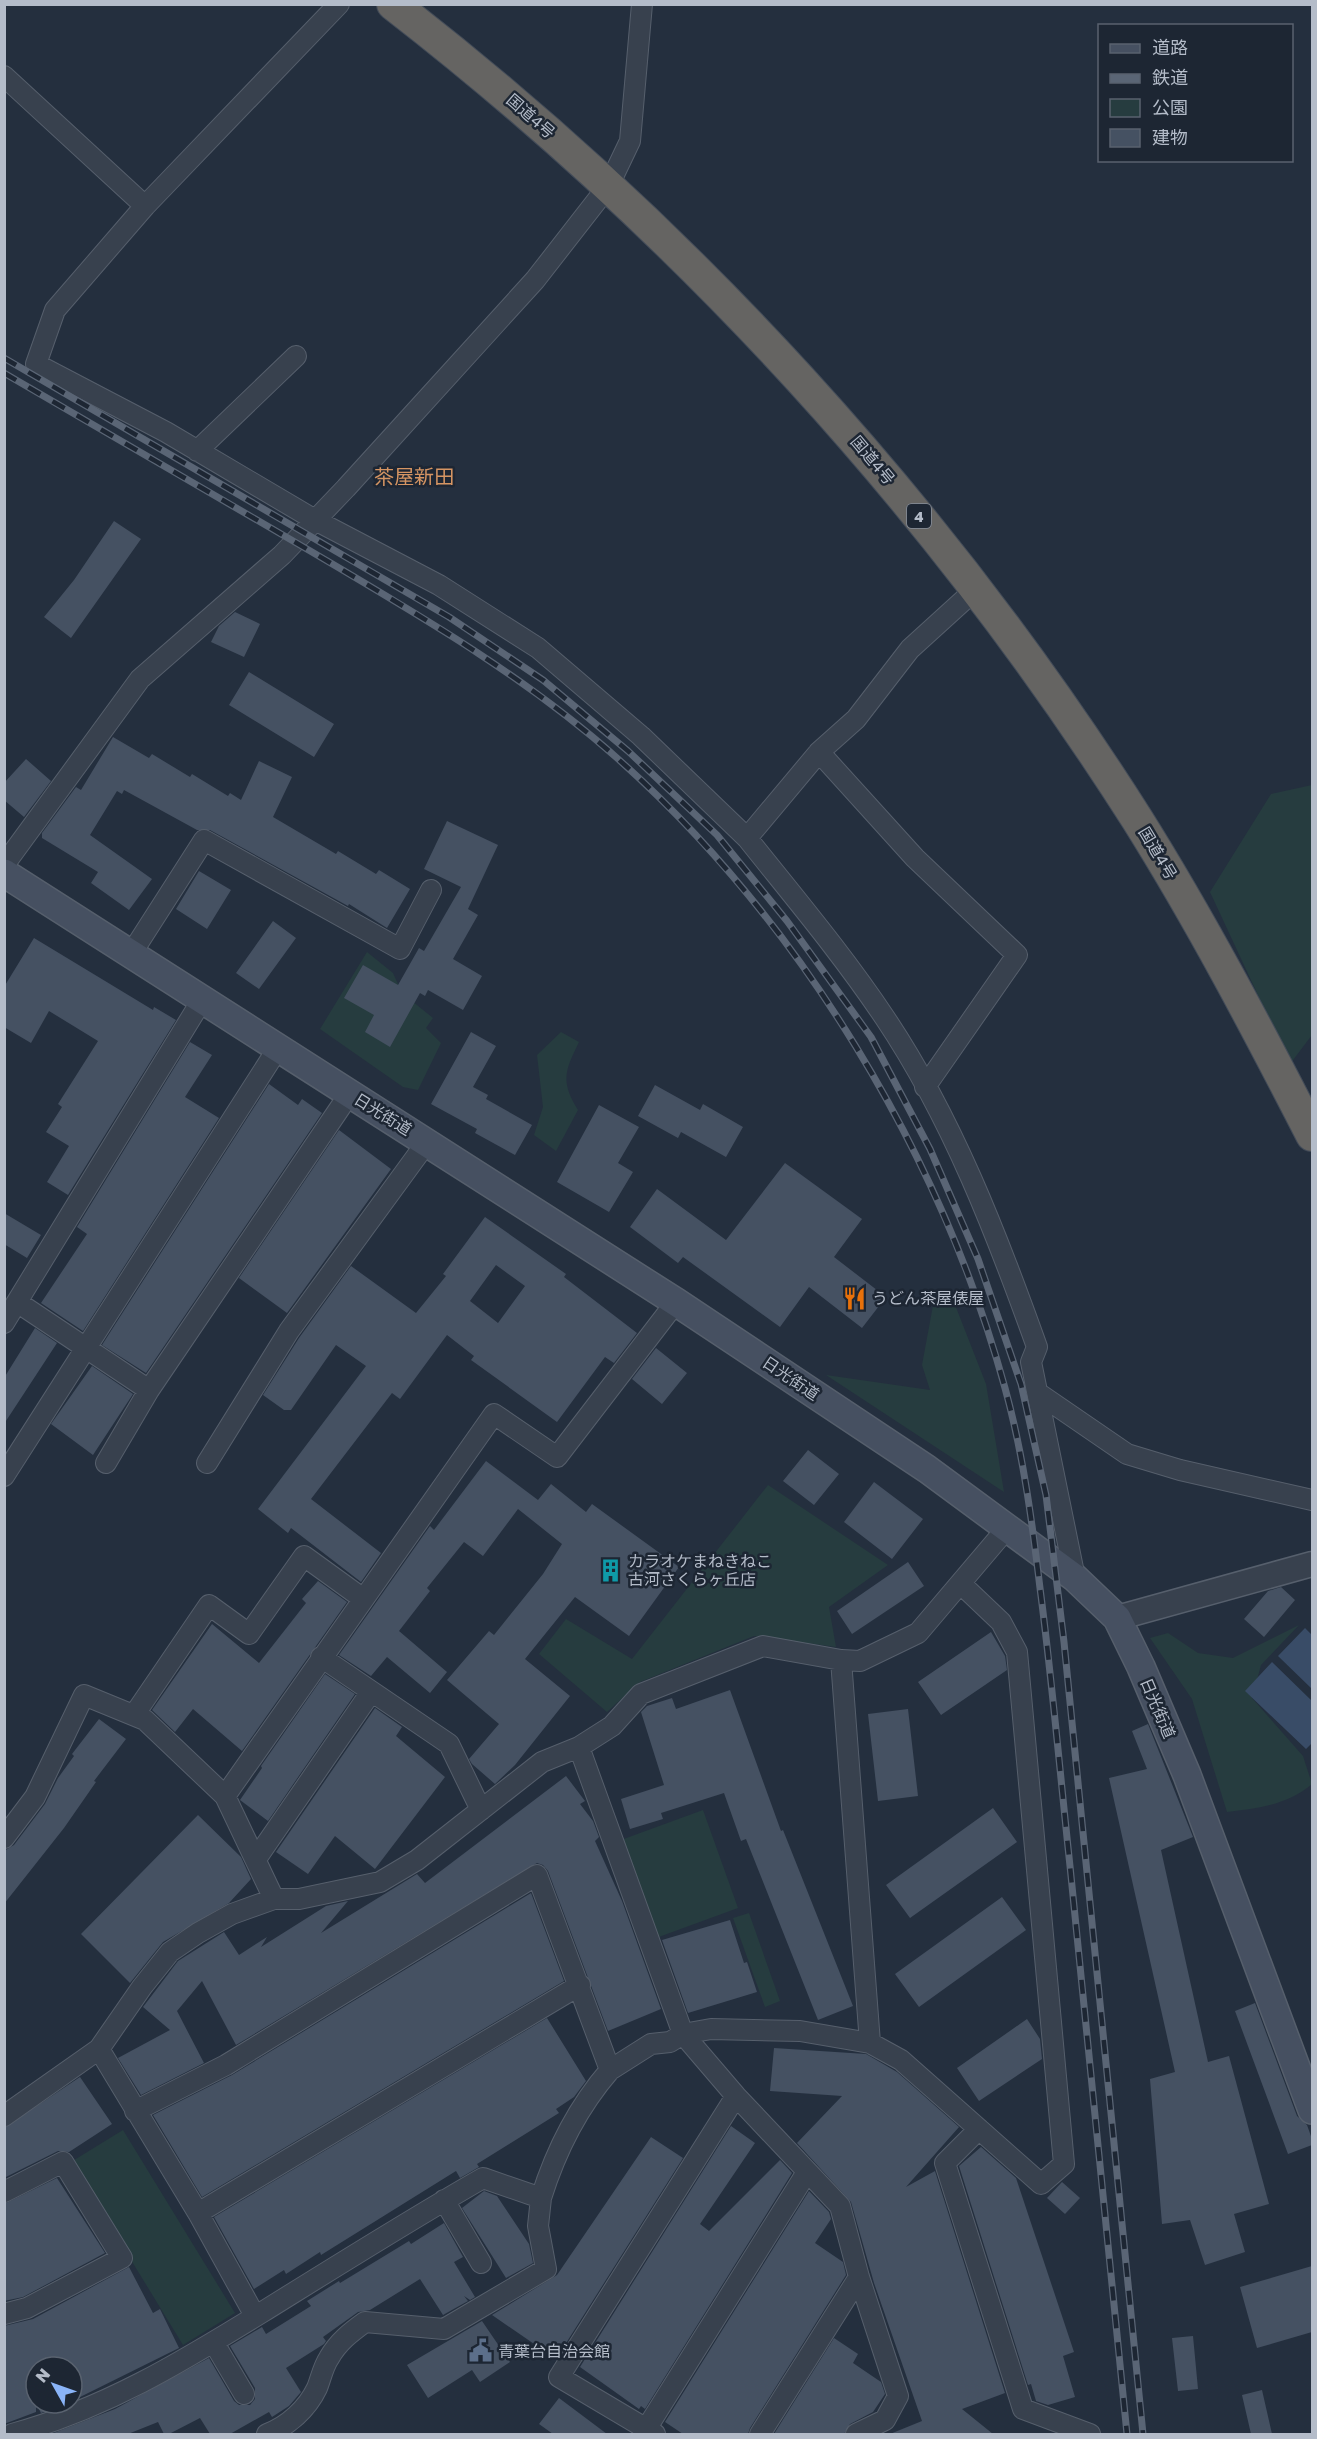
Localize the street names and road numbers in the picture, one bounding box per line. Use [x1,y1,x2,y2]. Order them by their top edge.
street label: 国道4号 [503,90,559,142]
street label: 国道4号 [847,431,899,489]
road number: 4 [907,504,931,528]
street label: 国道4号 [1135,823,1181,883]
street label: 日光街道 [351,1089,415,1139]
street label: 日光街道 [759,1352,823,1404]
street label: 日光街道 [1136,1675,1180,1741]

